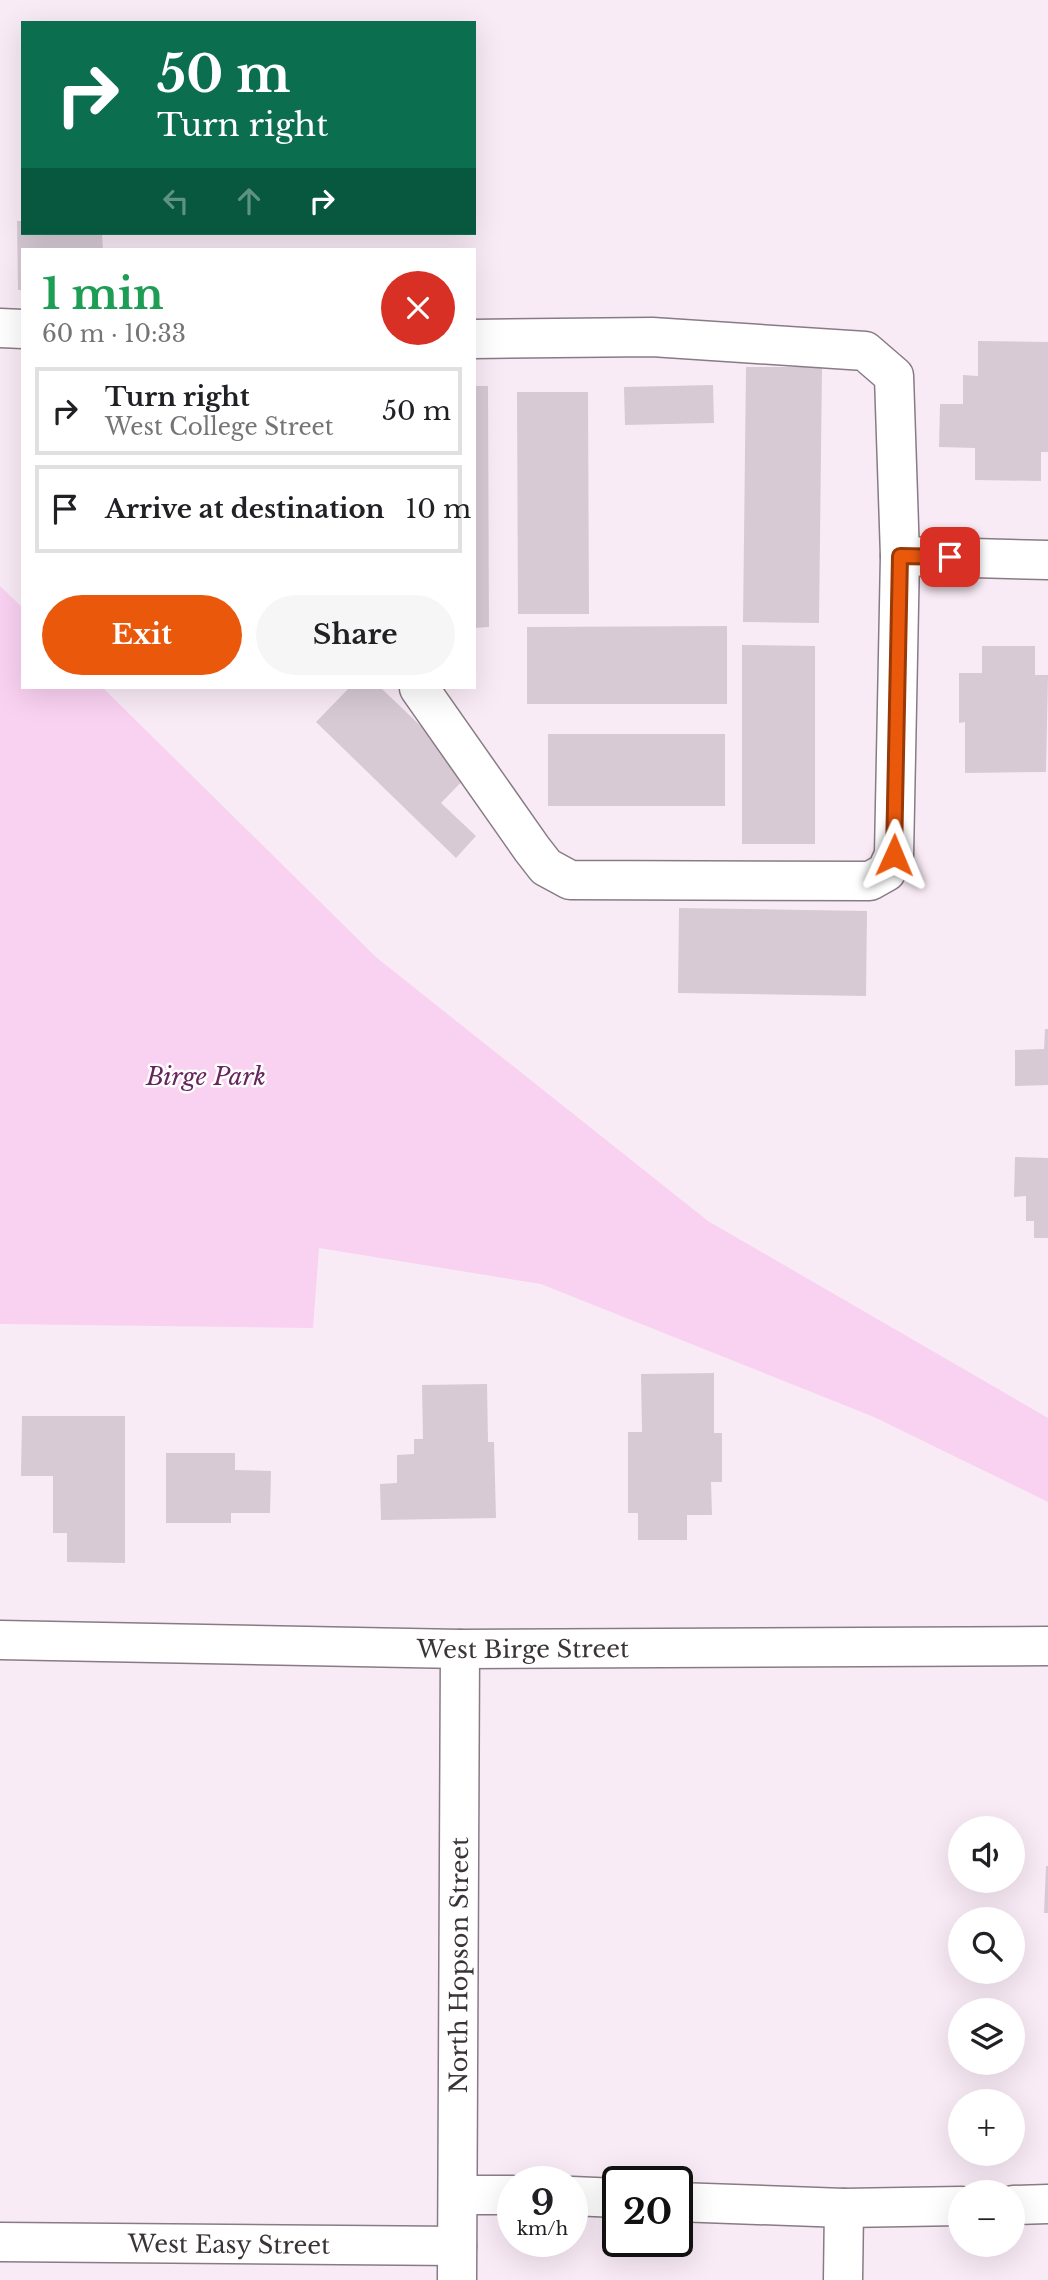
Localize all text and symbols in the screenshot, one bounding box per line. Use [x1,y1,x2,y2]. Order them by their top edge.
text: 50 m [157,44,290,105]
icon: right [42,49,133,140]
text: Turn right [157,105,328,145]
icon: left [157,182,195,220]
icon: ahead [230,182,268,220]
icon: right [303,182,341,220]
text: 1 min [42,268,164,320]
button: close [381,271,455,345]
text: 60 m · 10:33 [42,320,186,348]
text: Turn right [105,381,250,413]
icon: right [46,392,84,430]
text: 50 m [382,395,451,427]
text: West College Street [105,413,333,441]
icon: arrive [46,490,84,528]
text: Arrive at destination [105,493,385,525]
text: 10 m [406,493,471,525]
pin [920,527,980,587]
icon: arrive [931,538,969,576]
button: Exit [42,595,242,675]
button: Share [256,595,455,675]
position arrow [857,818,931,892]
park label: Birge Park [145,1062,266,1091]
street label: West Birge Street [416,1634,629,1664]
map controls [948,1816,1025,2257]
button: sound [948,1816,1025,1893]
street label: North Hopson Street [443,1837,474,2093]
button: search [948,1907,1025,1984]
button: layers [948,1998,1025,2075]
button: + [948,2089,1025,2166]
speed limit sign: 20 [602,2166,693,2257]
button: − [948,2180,1025,2257]
text: 9 [531,2181,554,2224]
text: km/h [517,2218,568,2240]
street label: West Easy Street [127,2229,330,2259]

